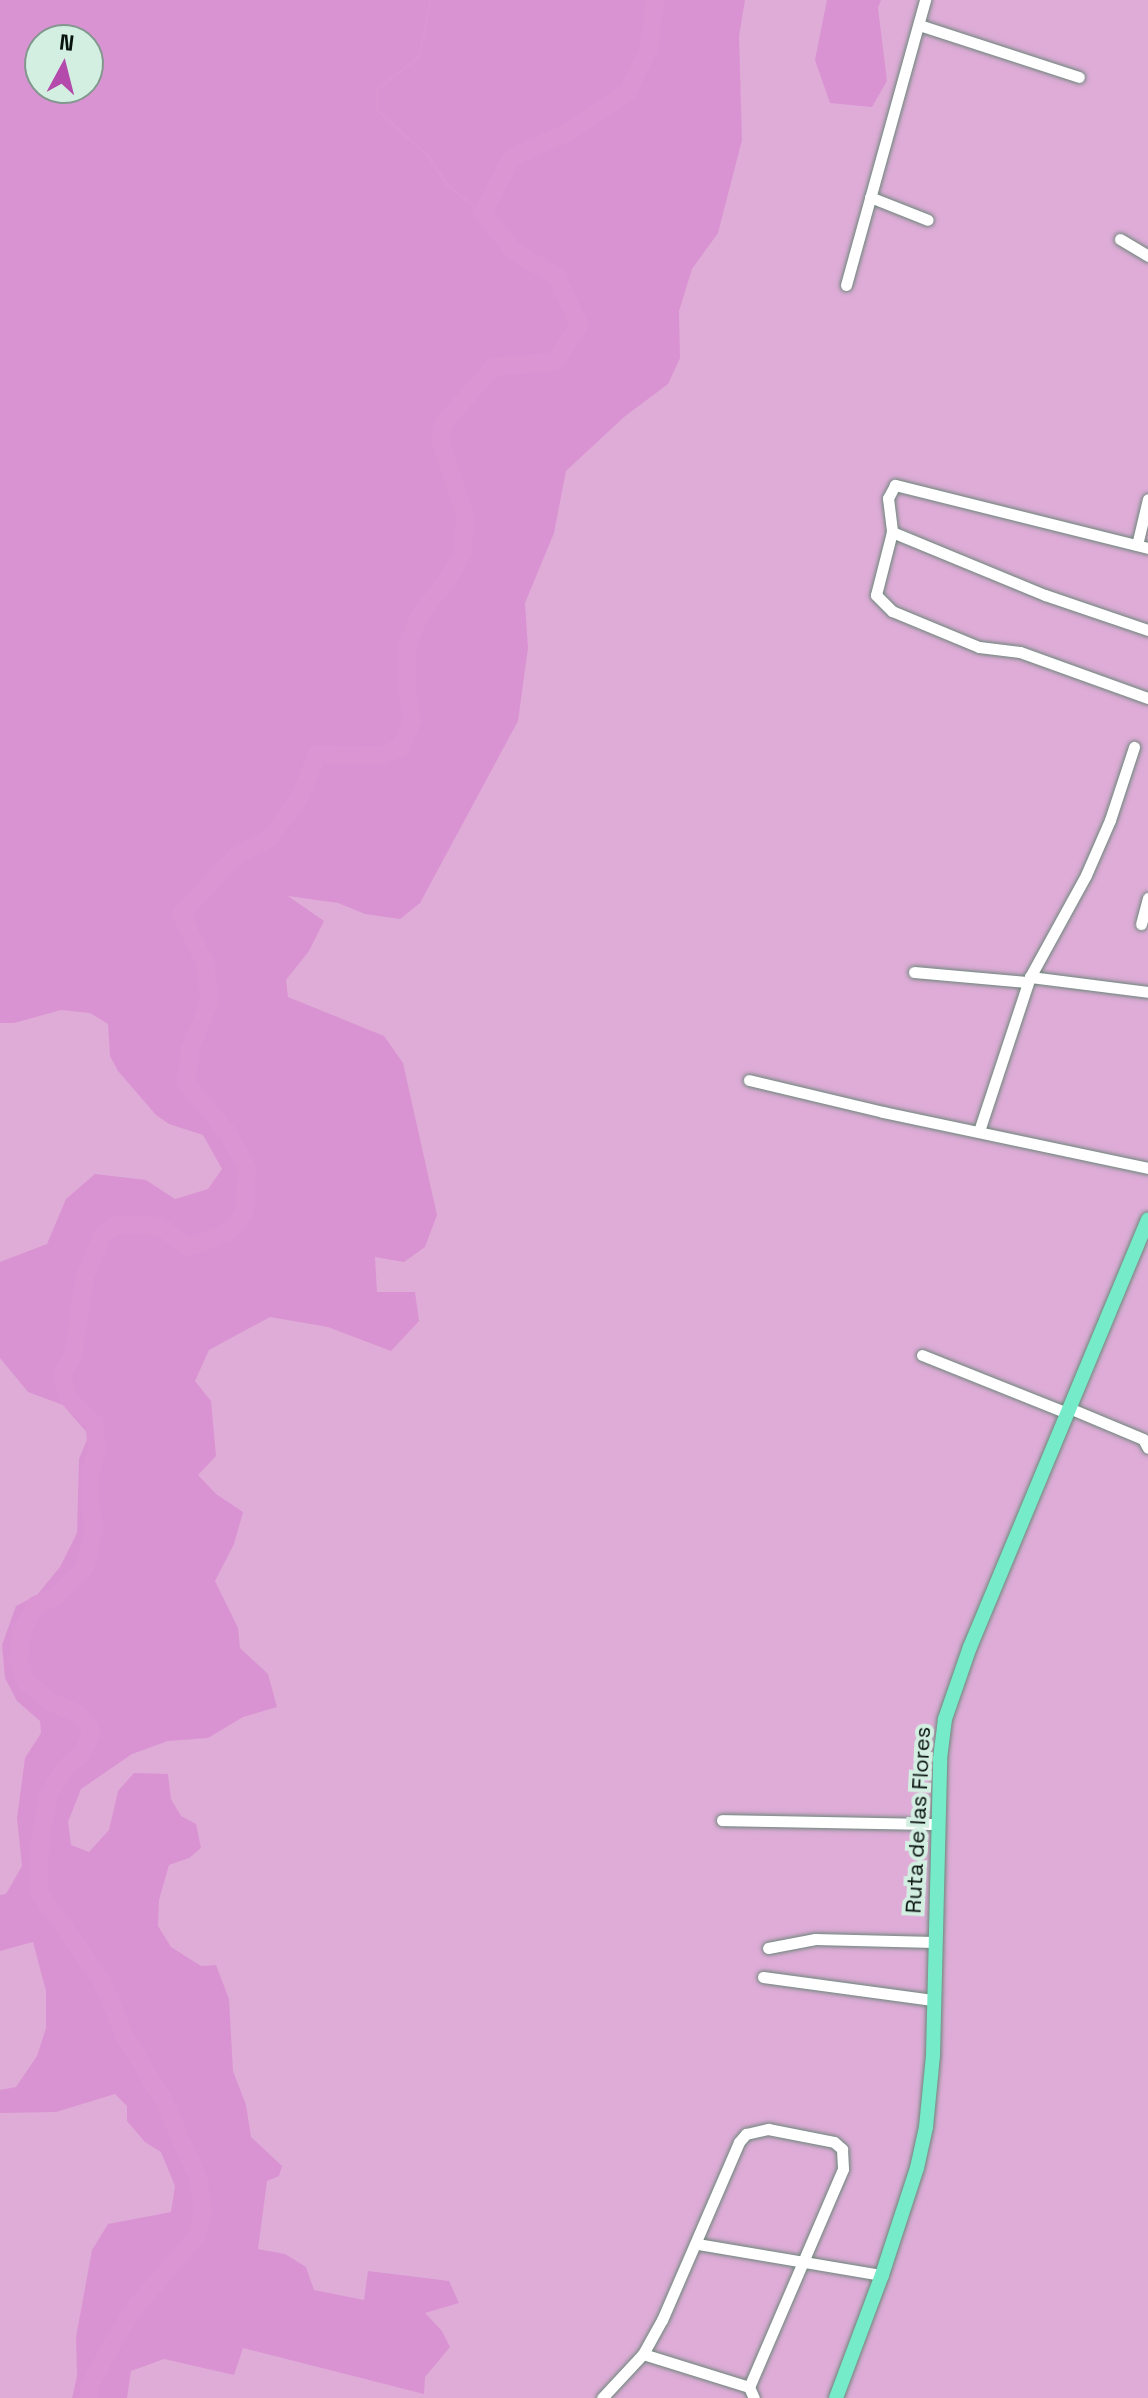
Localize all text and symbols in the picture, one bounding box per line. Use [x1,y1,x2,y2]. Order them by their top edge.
north arrow [24,24,104,104]
text: N [58,27,76,57]
street label: Ruta de las Flores [900,1726,936,1914]

